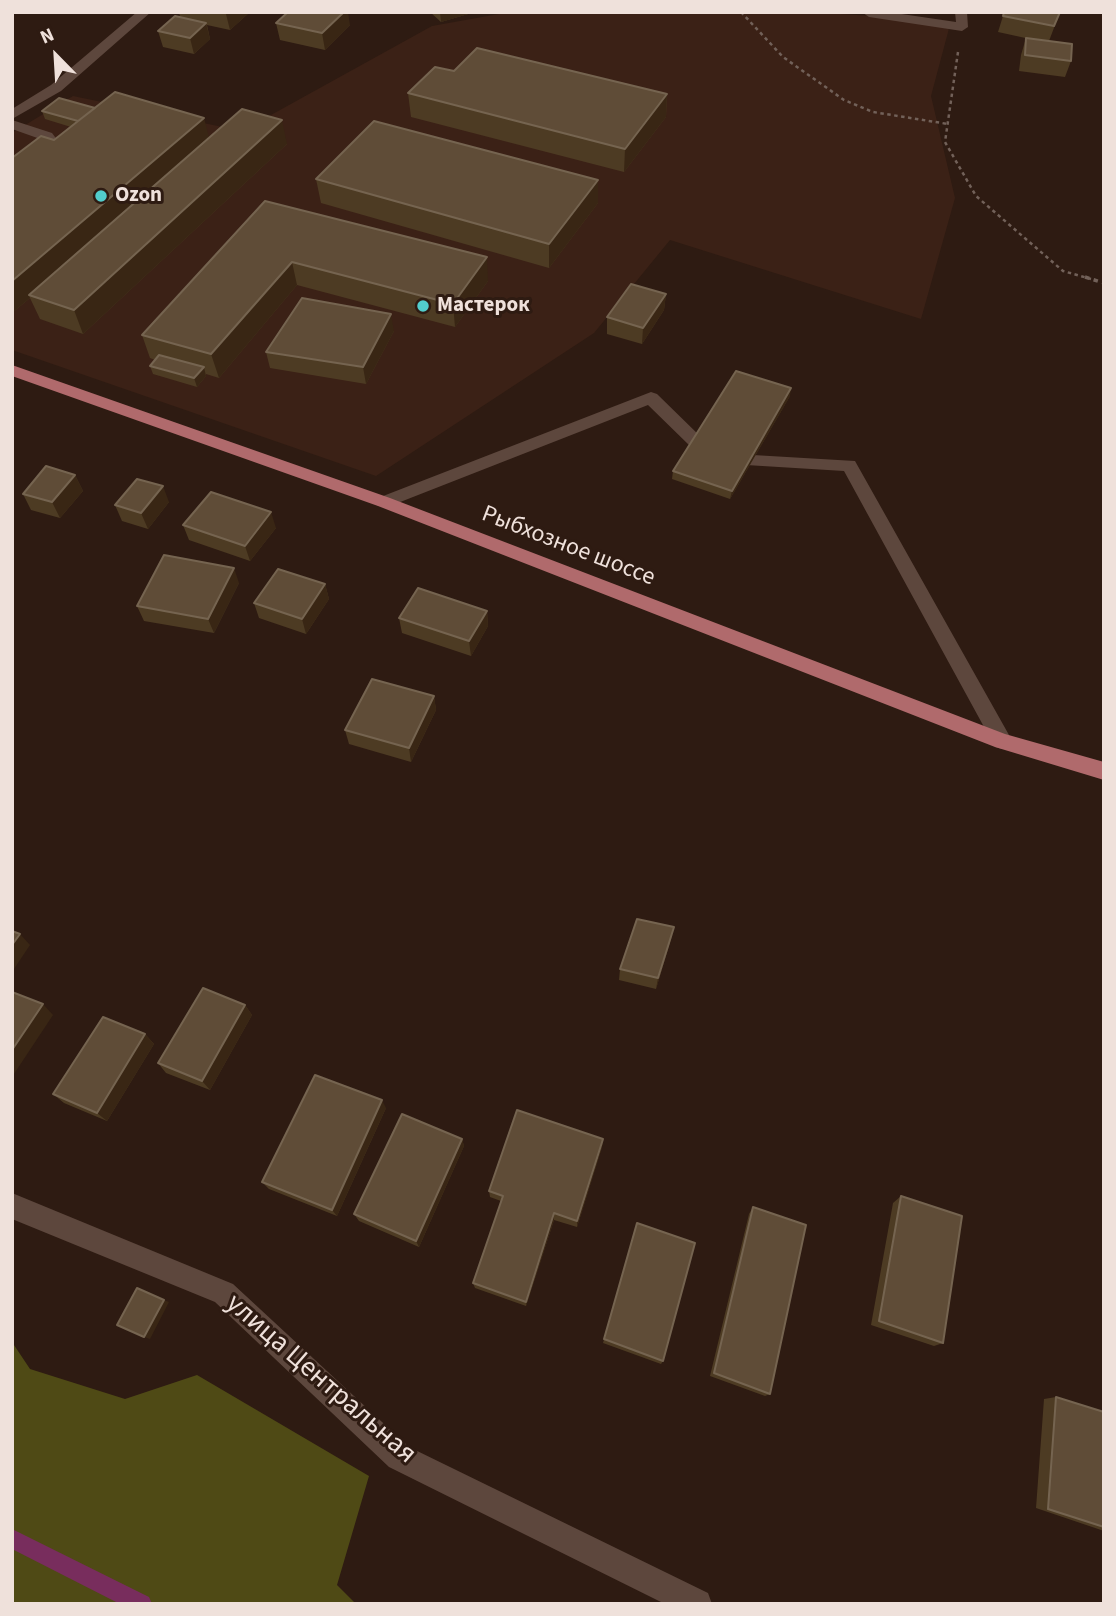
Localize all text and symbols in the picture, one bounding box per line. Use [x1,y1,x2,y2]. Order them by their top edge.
north arrow [21,21,91,91]
text: N [36,21,59,51]
place label: Ozon [115,183,162,209]
marker: Ozon [93,188,109,204]
place label: Мастерок [437,293,530,319]
marker: Мастерок [415,298,431,314]
street label: Рыбхозное шоссе [477,501,659,593]
street label: улица Центральная [218,1288,422,1472]

